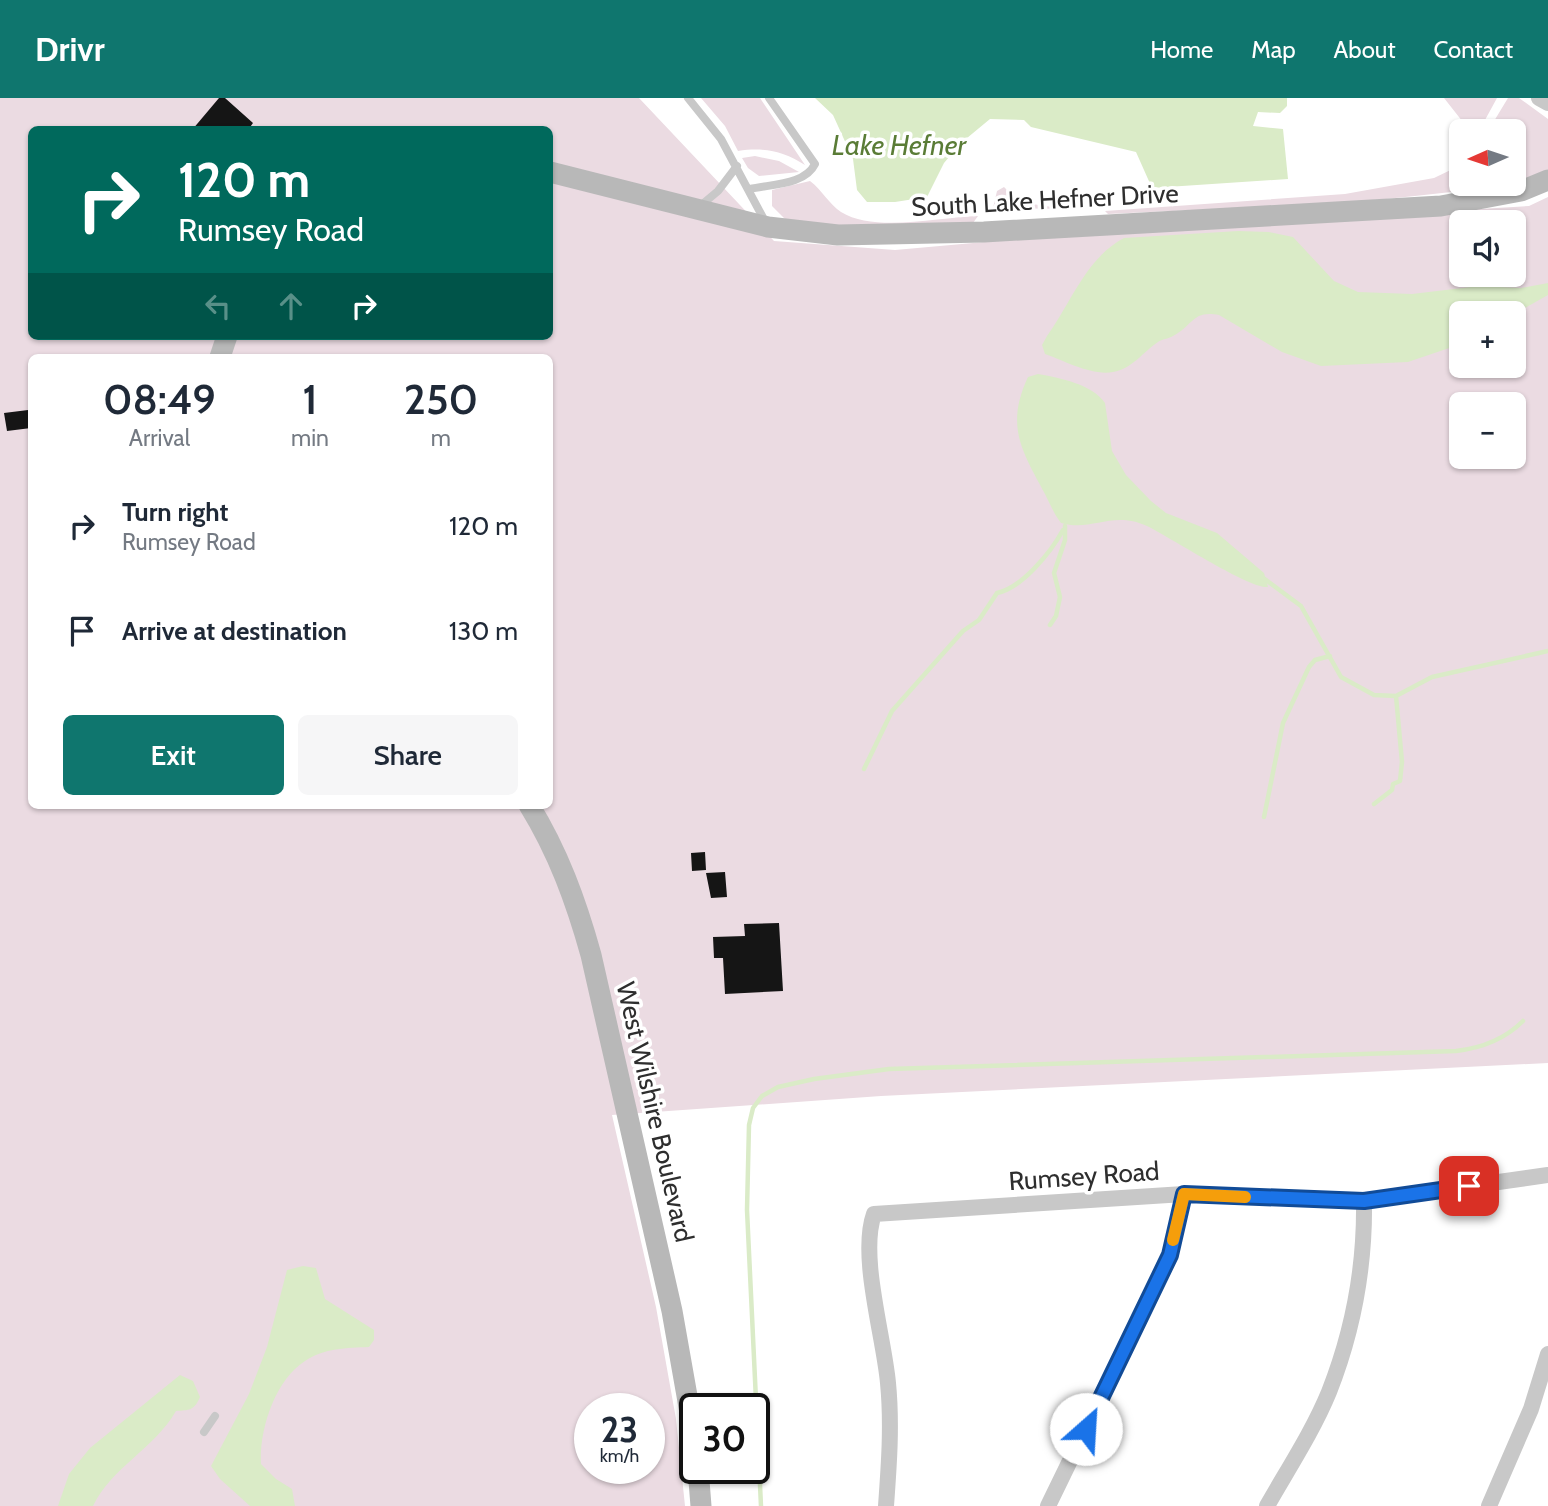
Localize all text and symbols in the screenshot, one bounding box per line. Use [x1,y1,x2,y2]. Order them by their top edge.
text: Drivr [35,29,105,69]
text: Home [1150,35,1213,64]
text: Map [1251,35,1296,64]
text: About [1334,35,1396,64]
text: Contact [1434,35,1513,64]
north arrow [1449,119,1526,196]
map controls [1449,119,1526,469]
water label: Lake Hefner [832,128,968,162]
text: 120 m [178,150,310,209]
icon: right [63,154,154,245]
street label: South Lake Hefner Drive [910,177,1180,223]
text: Rumsey Road [178,210,364,249]
button: sound [1449,210,1526,287]
icon: left [199,287,237,325]
icon: ahead [272,287,310,325]
icon: right [345,287,383,325]
button: + [1449,301,1526,378]
text: 08:49 [103,373,216,425]
text: 1 [302,373,317,425]
text: 250 [404,373,478,425]
button: − [1449,392,1526,469]
text: Arrival [129,424,190,452]
text: min [291,424,329,452]
text: m [431,424,451,452]
text: Turn right [122,496,228,528]
icon: right [63,507,101,545]
text: 120 m [449,510,518,542]
text: Rumsey Road [122,528,256,556]
icon: arrive [63,612,101,650]
text: Arrive at destination [122,615,347,647]
text: 130 m [449,615,518,647]
button: Exit [63,715,284,795]
button: Share [298,715,518,795]
street label: West Wilshire Boulevard [610,979,700,1245]
street label: Rumsey Road [1008,1155,1160,1197]
pin [1439,1156,1499,1216]
icon: arrive [1450,1167,1488,1205]
position arrow [1049,1392,1123,1466]
speed limit sign: 30 [679,1393,770,1484]
text: 23 [601,1408,638,1451]
text: km/h [600,1445,639,1467]

